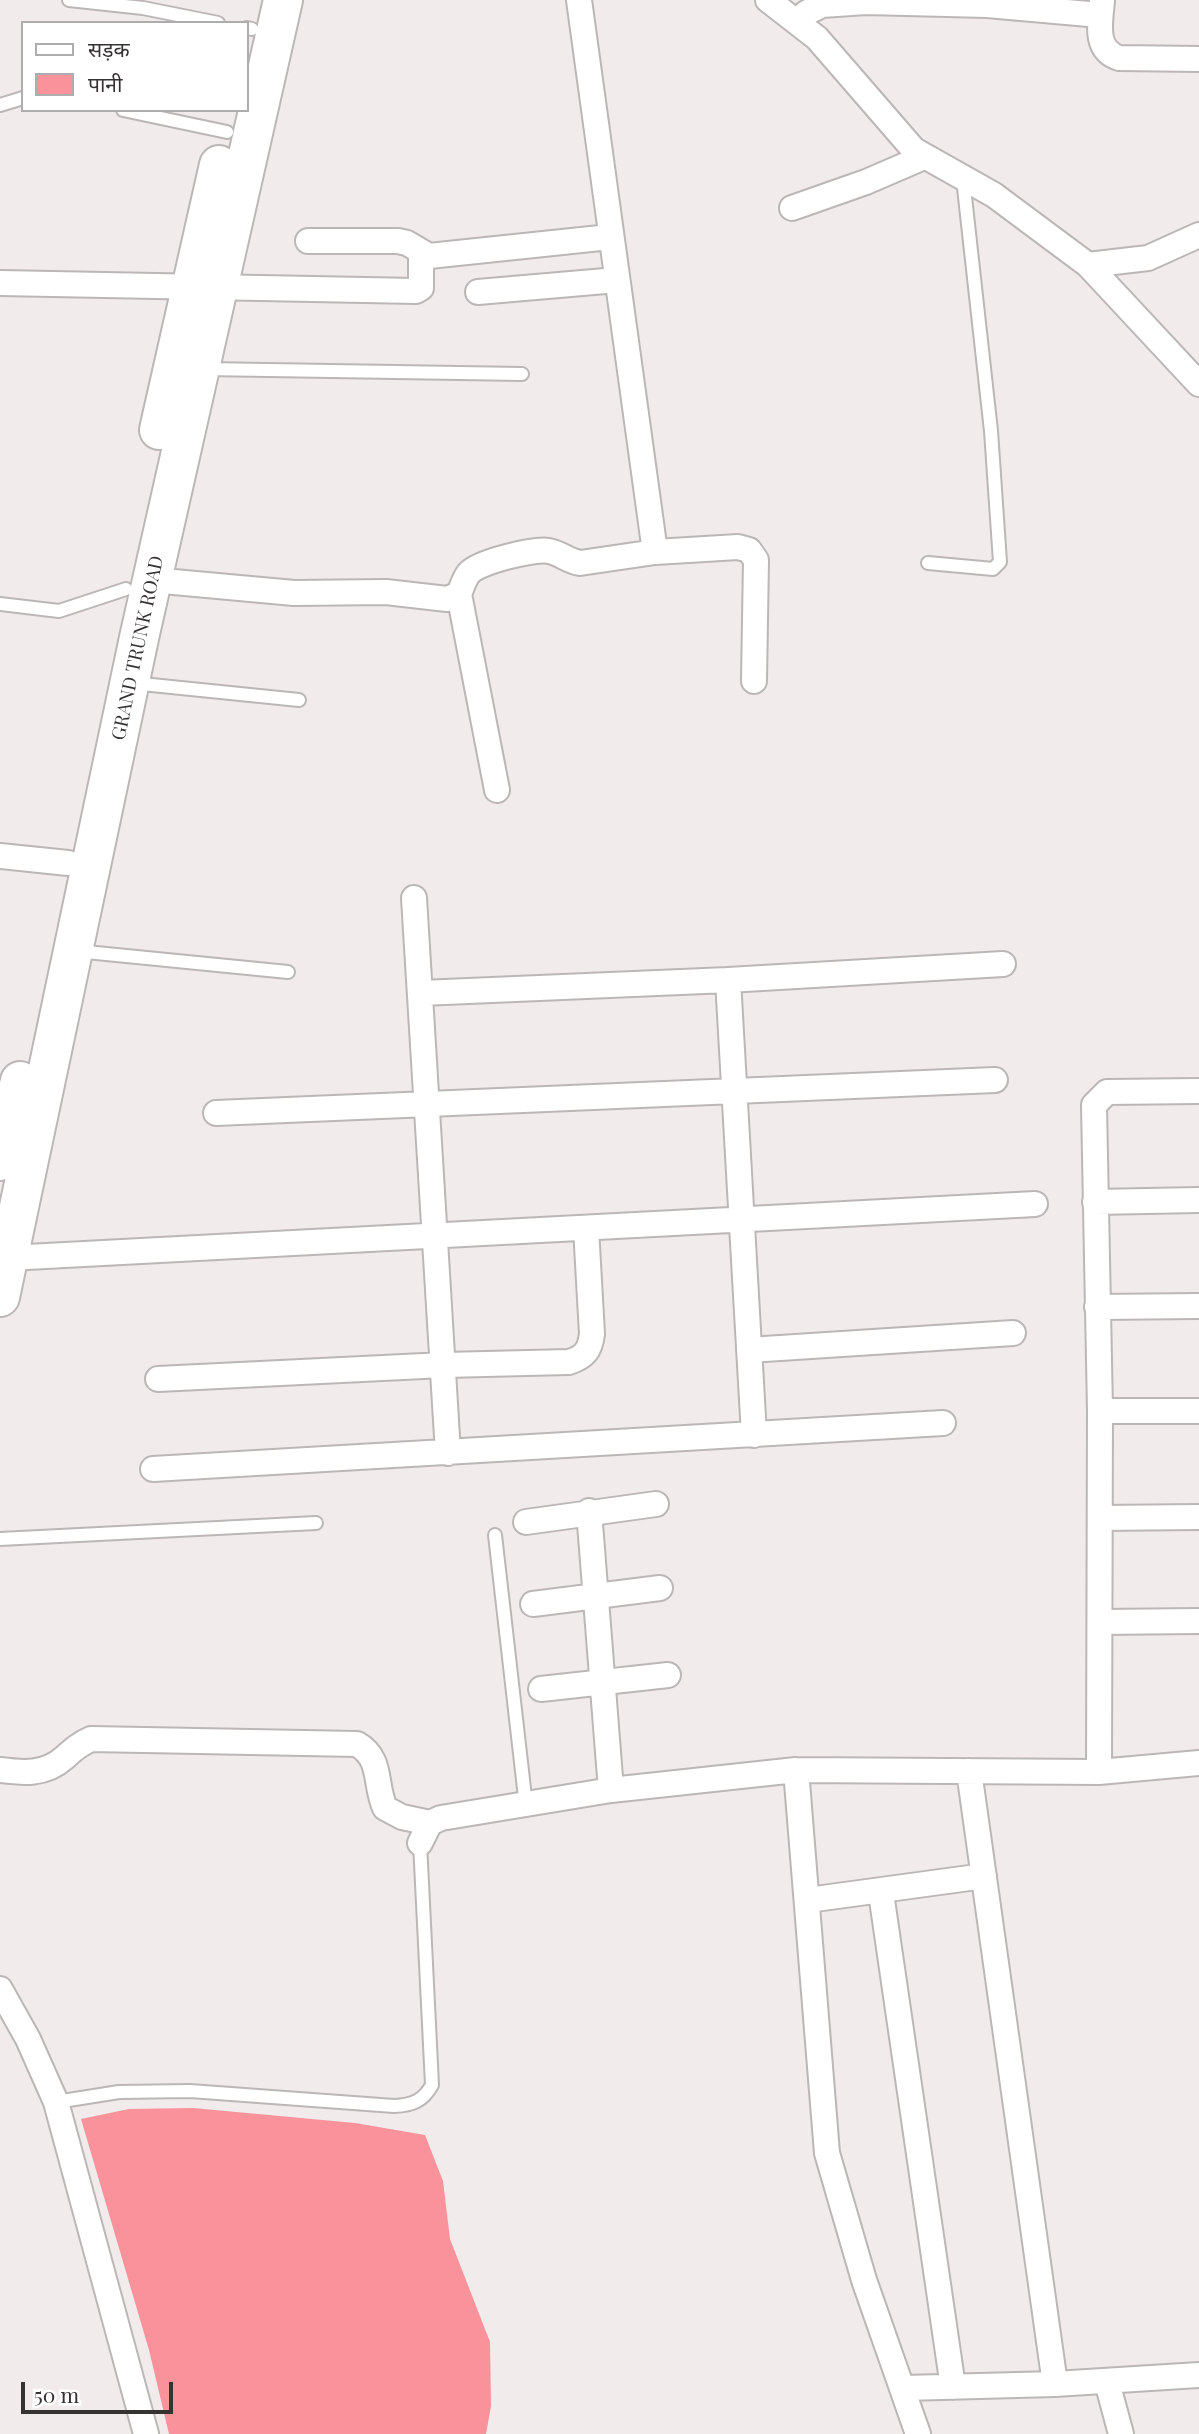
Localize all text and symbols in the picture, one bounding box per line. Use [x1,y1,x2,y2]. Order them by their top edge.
legend [21,21,248,112]
text: सड़क [88,34,130,62]
text: पानी [88,69,122,97]
street label: GRAND TRUNK ROAD [107,554,169,742]
scale bar [24,2368,177,2412]
text: 50 m [34,2380,79,2408]

